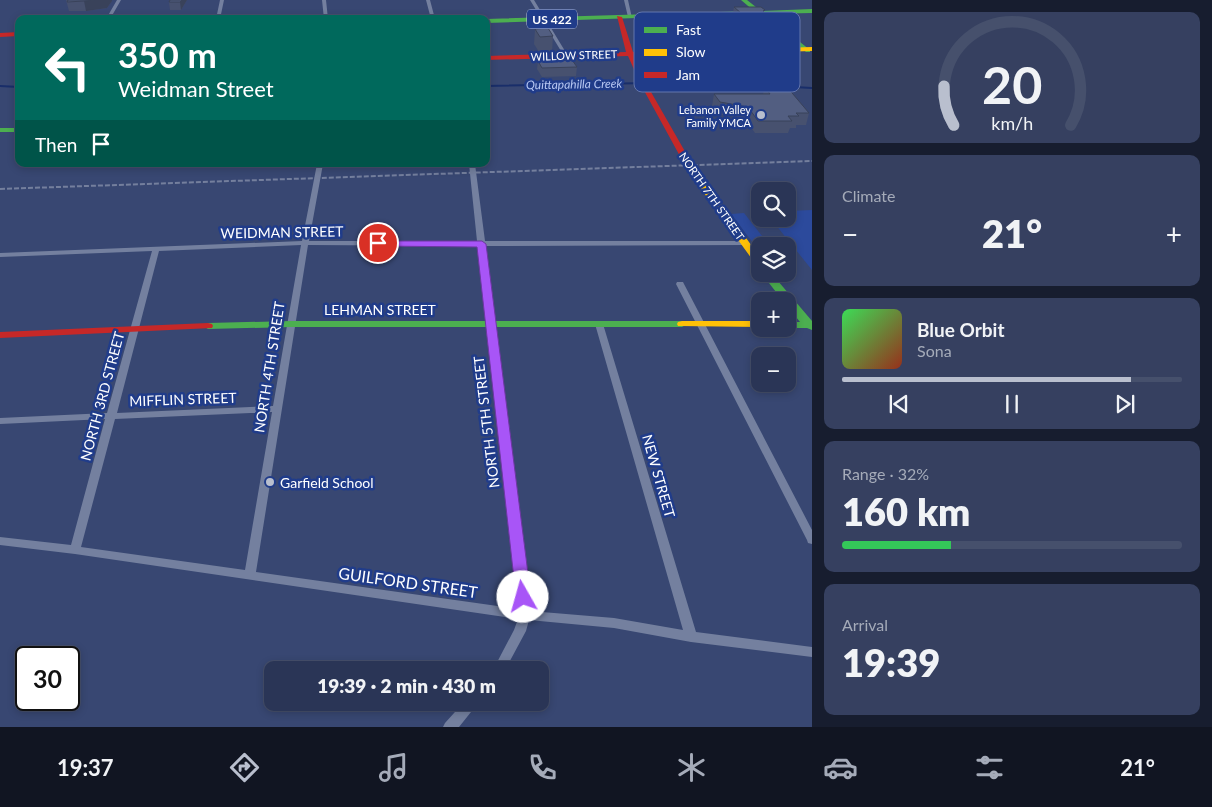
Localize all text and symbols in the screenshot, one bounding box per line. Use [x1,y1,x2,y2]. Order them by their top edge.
road number: US 422 [527,10,577,28]
legend [634,12,800,92]
text: Fast [676,21,701,38]
text: 350 m [118,33,217,75]
icon: left [35,35,100,100]
text: Slow [676,43,706,60]
street label: WILLOW STREET [530,47,618,63]
text: 20 [982,53,1042,115]
text: Jam [676,66,700,83]
text: Weidman Street [118,75,274,102]
water label: Quittapahilla Creek [526,76,623,92]
place label: Lebanon Valley Family YMCA [679,103,752,129]
marker: Lebanon Valley Family YMCA [755,109,767,121]
text: km/h [991,112,1033,134]
icon: arrive [87,130,115,158]
text: Then [35,133,77,156]
street label: NORTH 7TH STREET [677,150,747,243]
map controls [751,182,796,392]
button: search [751,182,796,227]
text: Climate [842,186,895,205]
text: 21° [982,210,1042,256]
text: − [842,217,858,251]
text: + [1166,217,1182,251]
street label: WEIDMAN STREET [220,222,344,242]
pin [357,222,399,264]
icon: arrive [364,229,392,257]
button: layers [751,237,796,282]
button: + [751,292,796,337]
street label: NORTH 4TH STREET [250,299,288,434]
street label: LEHMAN STREET [324,301,437,318]
text: Blue Orbit [917,318,1005,341]
street label: NORTH 3RD STREET [77,329,128,462]
text: Sona [917,341,952,360]
button: − [751,347,796,392]
street label: NORTH 5TH STREET [469,354,503,489]
street label: MIFFLIN STREET [129,389,238,409]
icon: previous [885,390,913,418]
icon: pause [998,390,1026,418]
icon: next [1111,390,1139,418]
street label: NEW STREET [639,432,679,520]
text: Range · 32% [842,464,929,483]
place label: Garfield School [280,474,374,491]
marker: Garfield School [264,476,276,488]
text: 160 km [842,488,970,534]
street label: GUILFORD STREET [337,563,479,601]
position arrow [496,570,548,622]
text: Arrival [842,615,888,634]
text: 19:39 [842,639,940,685]
speed limit sign: 30 [15,646,80,711]
text: 19:39 · 2 min · 430 m [317,674,496,697]
icon: directions [227,750,262,785]
icon: music [376,750,411,785]
icon: phone [525,750,560,785]
icon: climate [674,750,709,785]
icon: car [823,750,858,785]
icon: filters [972,750,1007,785]
text: 19:37 [57,754,114,781]
text: 21° [1120,754,1155,781]

